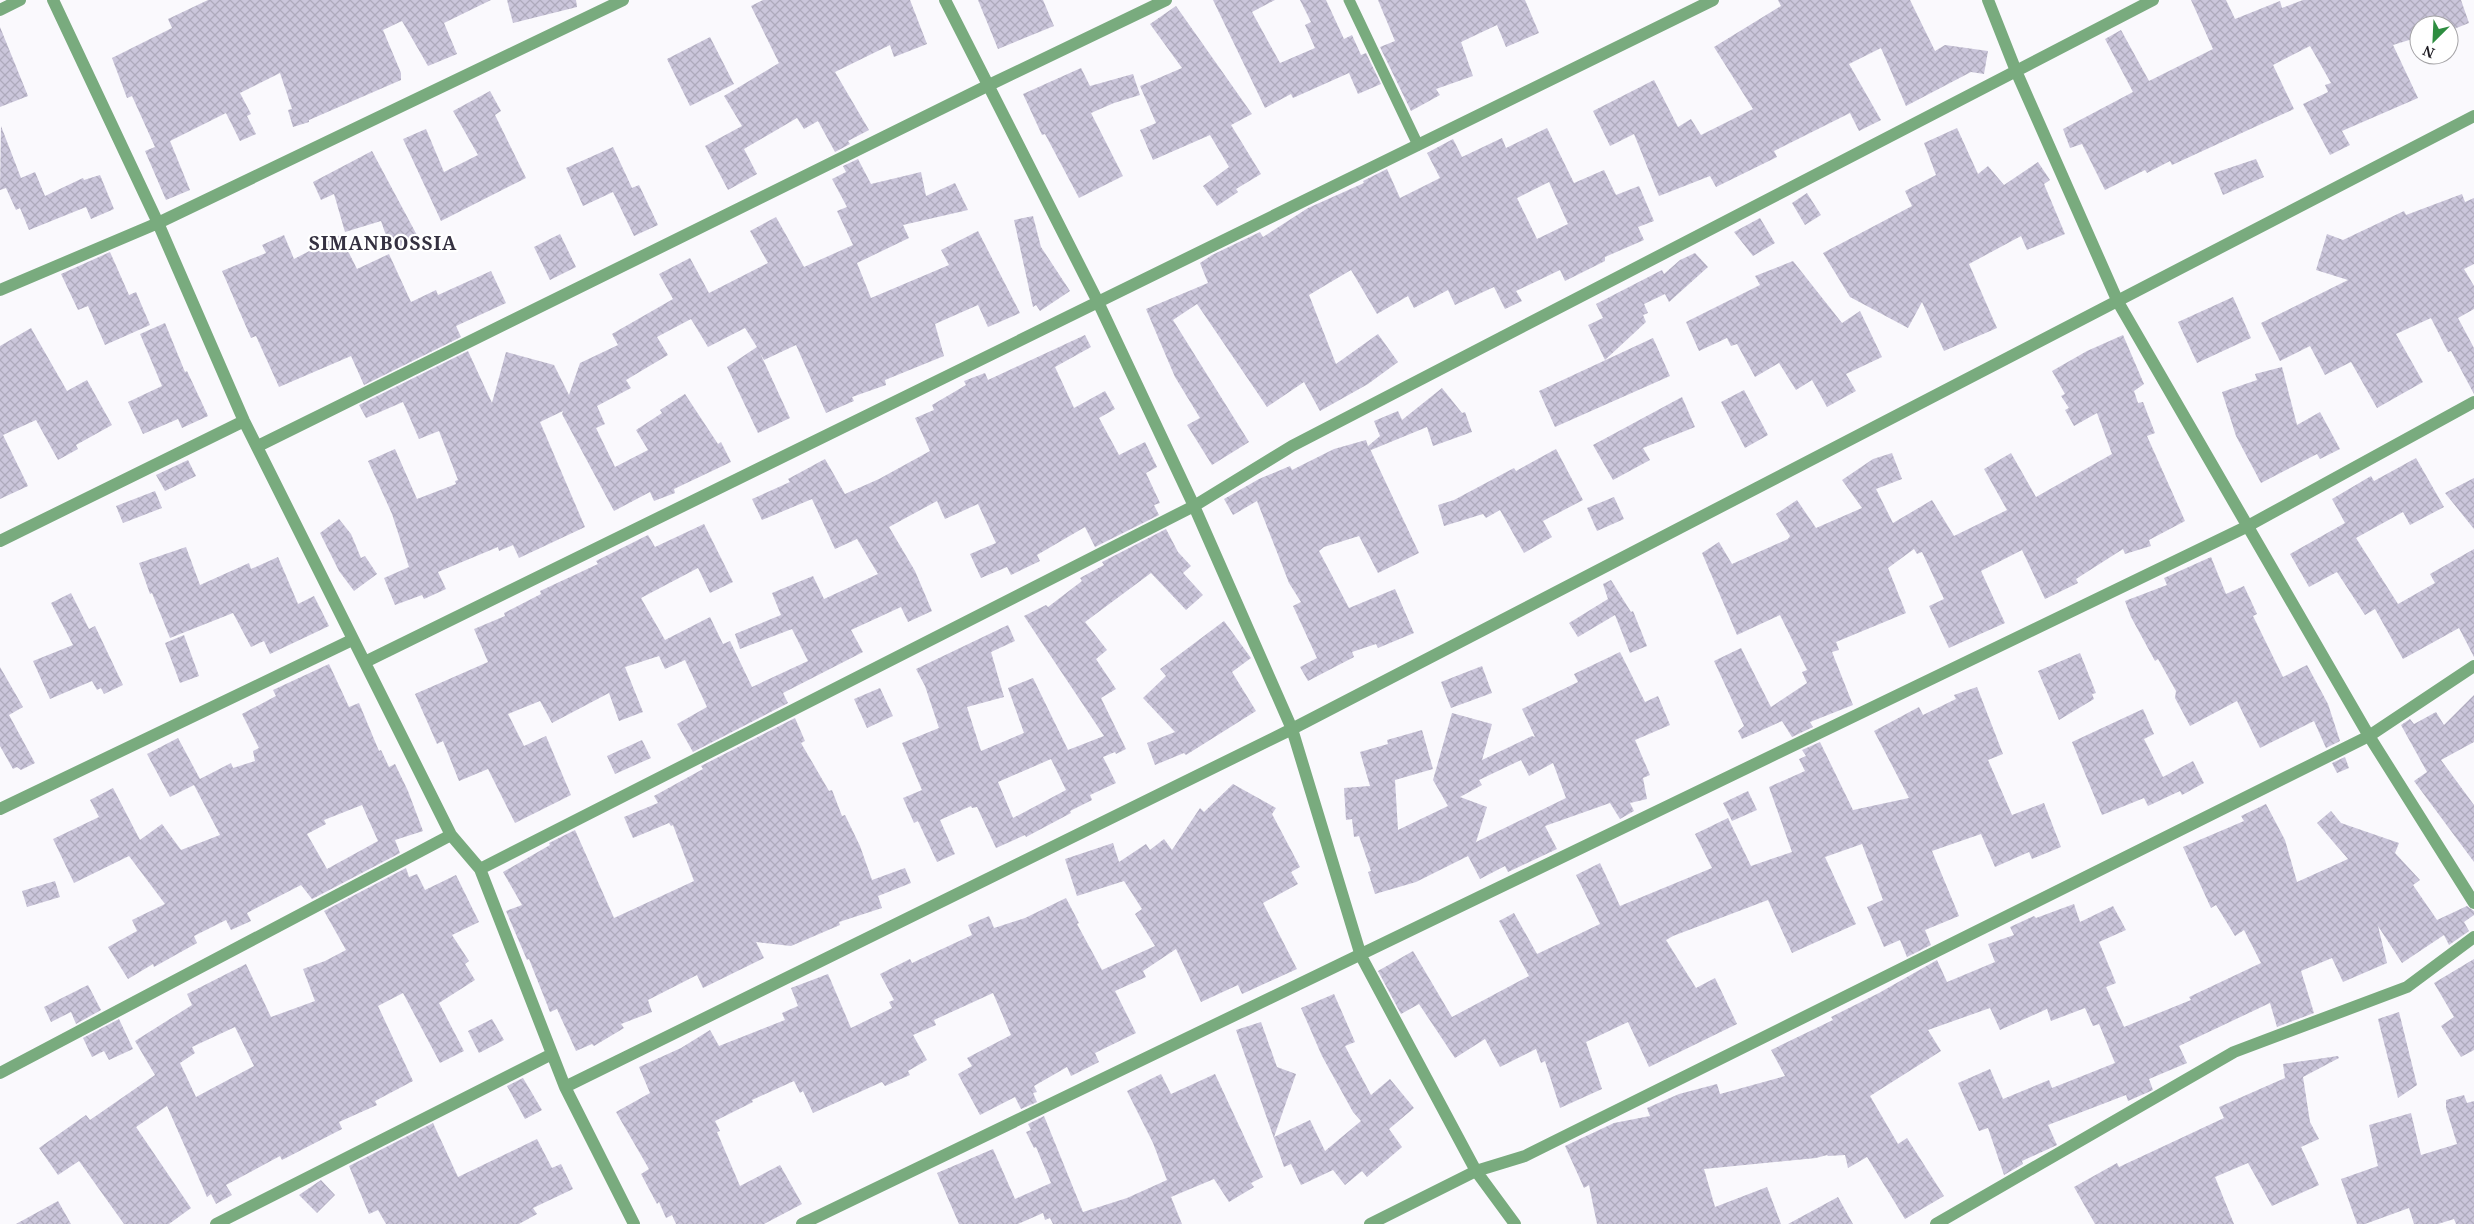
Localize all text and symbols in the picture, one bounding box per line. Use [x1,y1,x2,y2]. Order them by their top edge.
north arrow [2409,15,2459,65]
text: N [2420,41,2437,63]
district label: SIMANBOSSIA [309,230,457,256]

